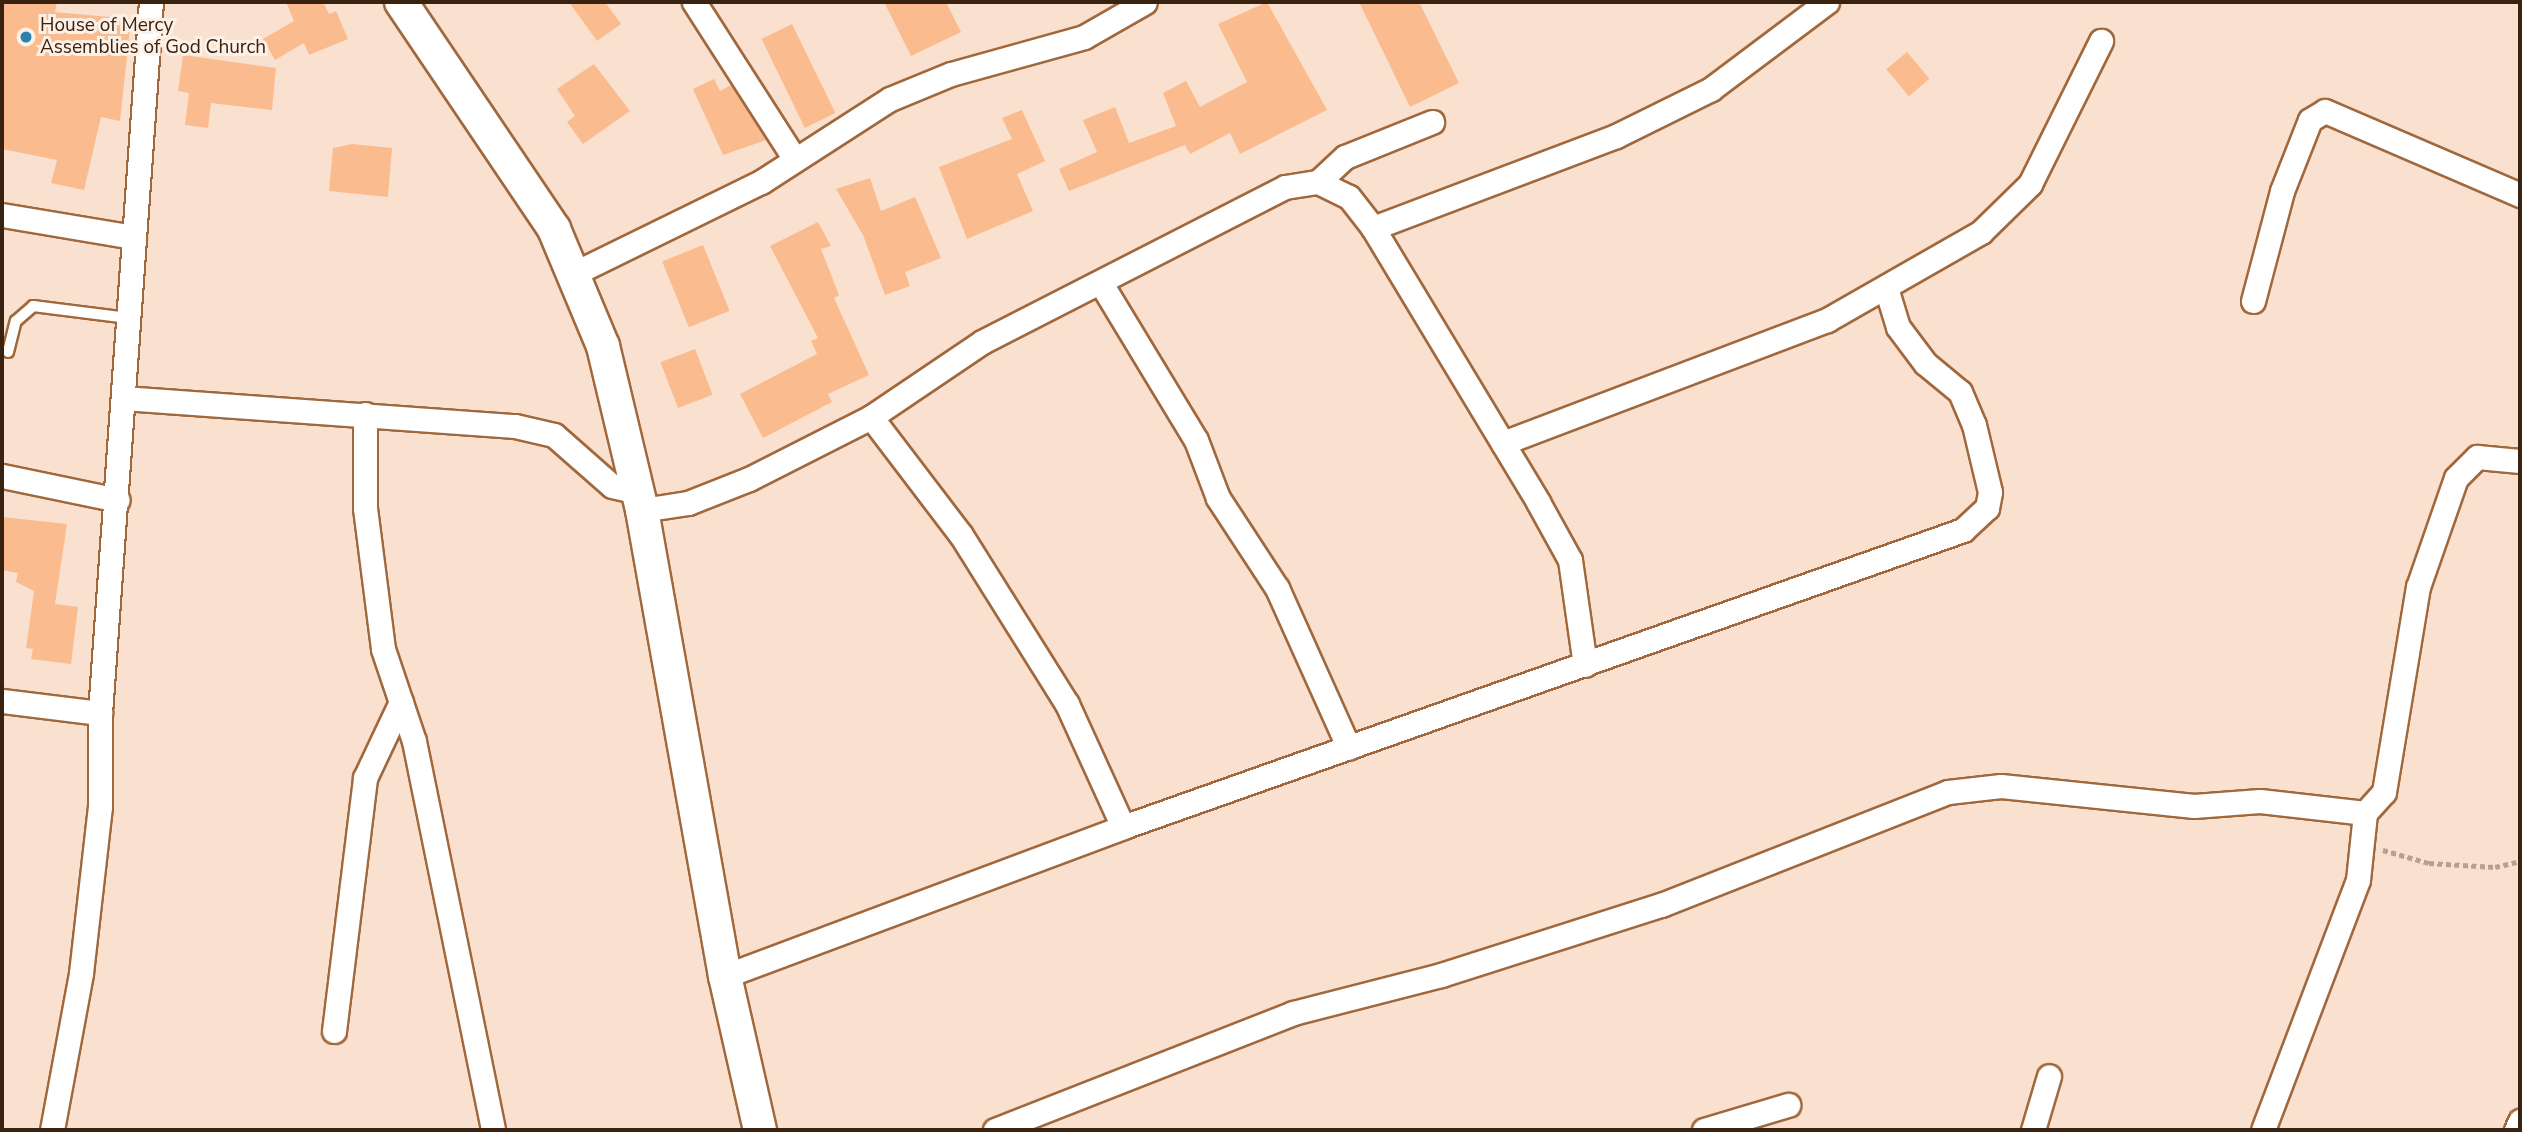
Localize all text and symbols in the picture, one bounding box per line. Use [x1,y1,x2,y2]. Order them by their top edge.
place label: House of Mercy Assemblies of God Church [40,15,266,59]
marker: House of Mercy Assemblies of God Church [18,29,34,45]

